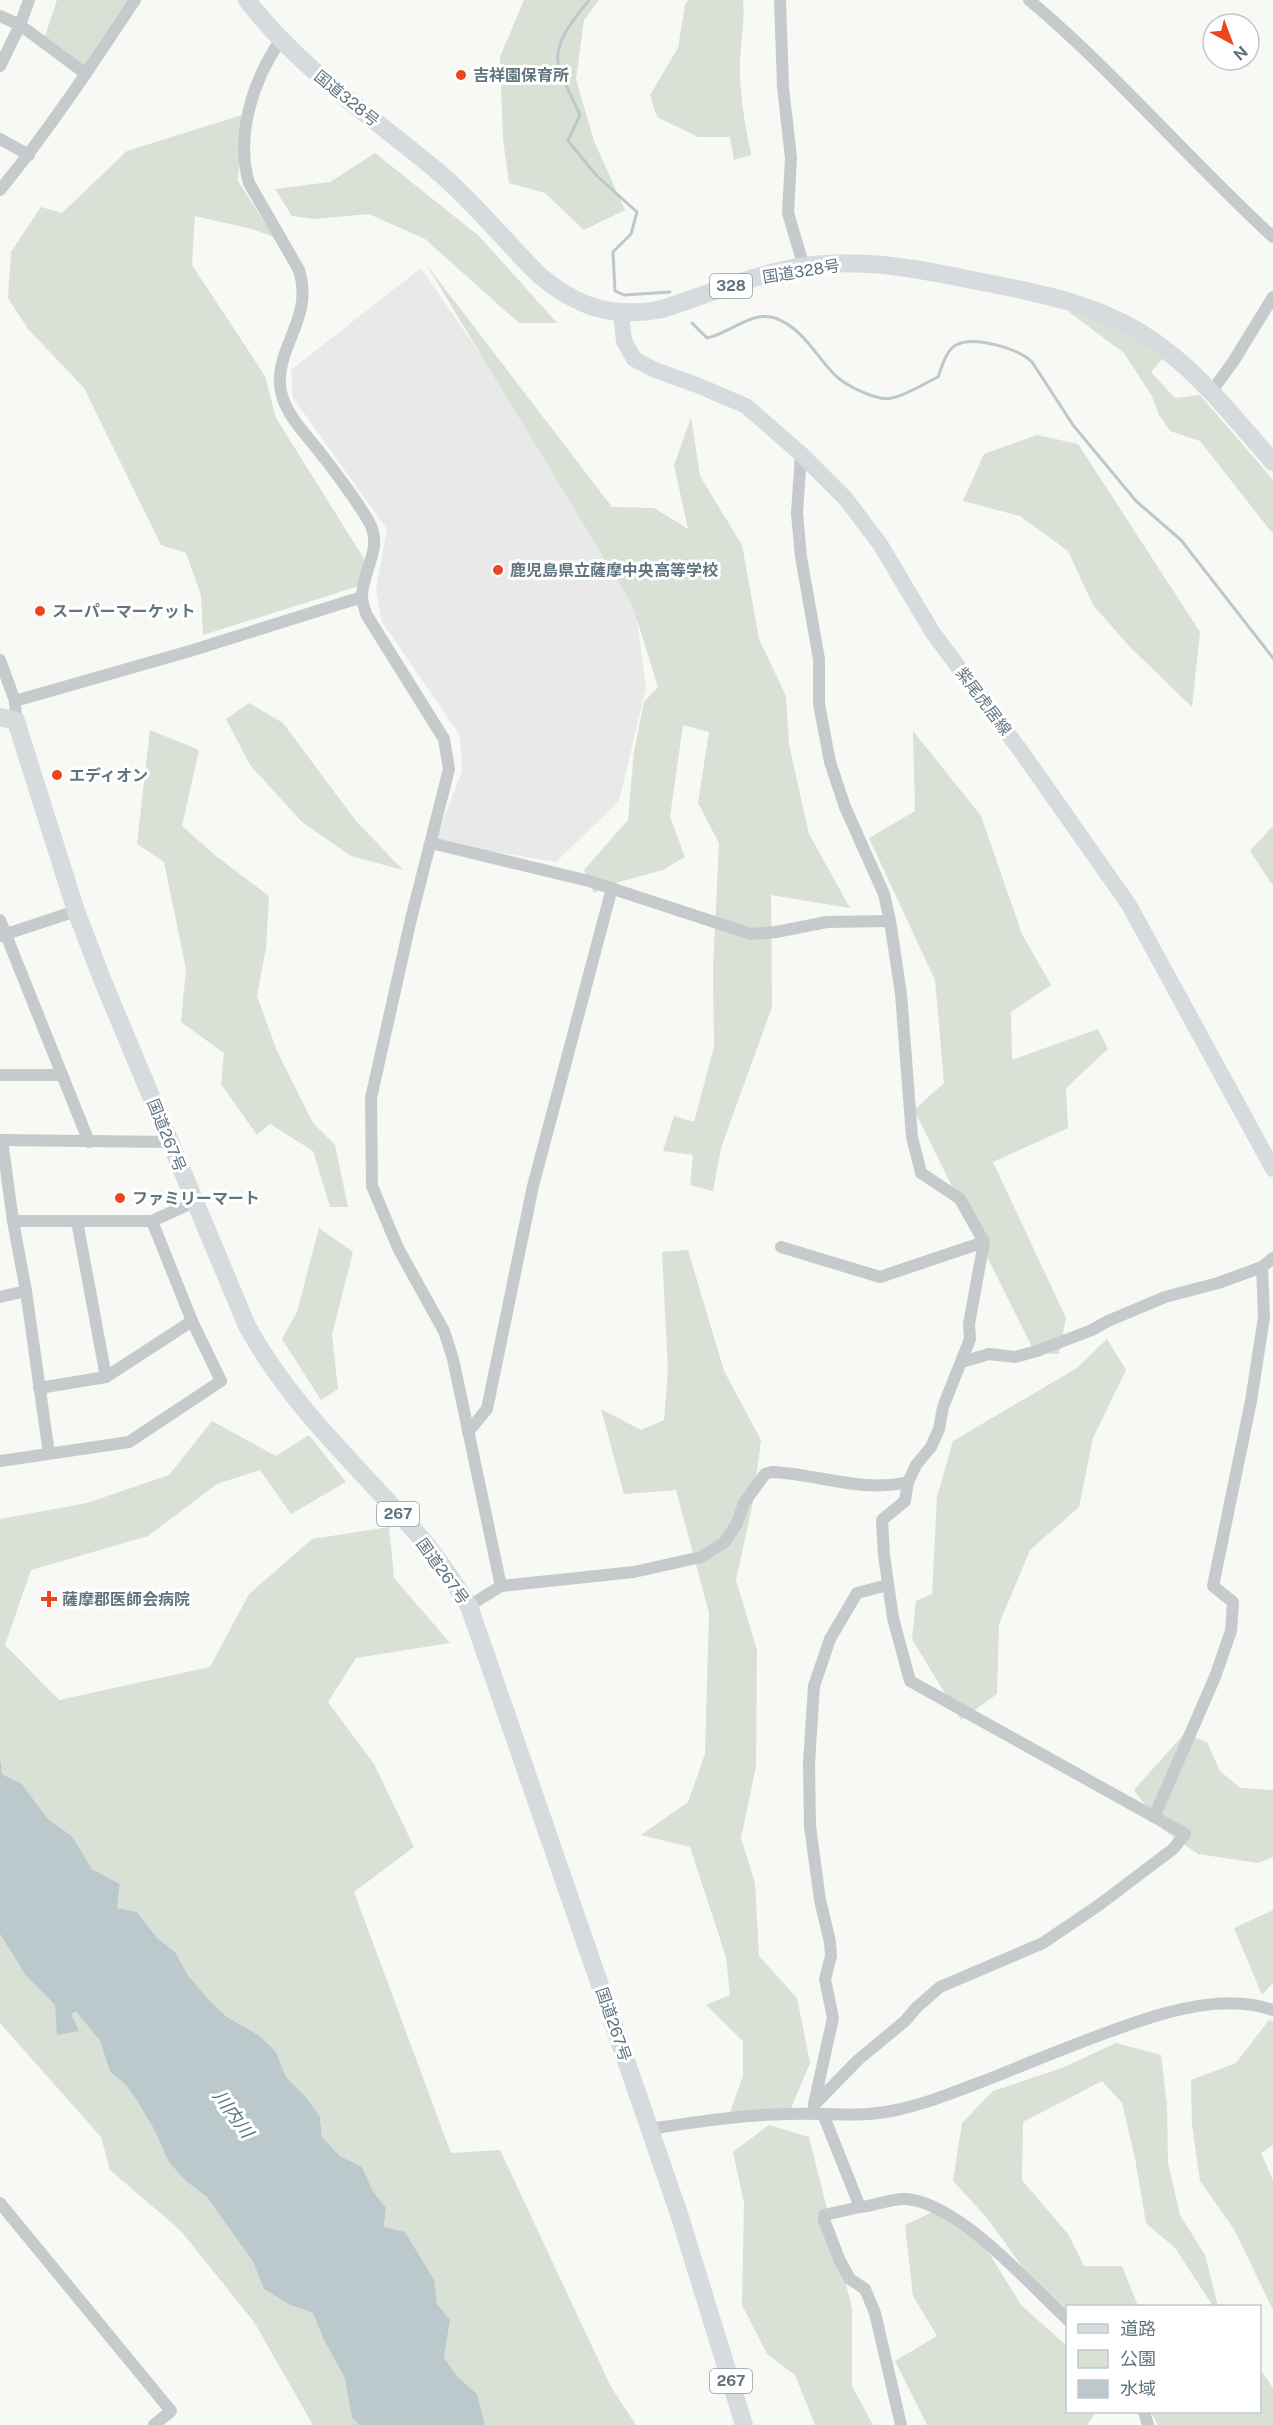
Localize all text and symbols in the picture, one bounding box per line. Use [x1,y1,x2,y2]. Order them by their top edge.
north arrow [1201,12,1261,72]
text: N [1230,42,1251,64]
street label: 国道328号 [310,66,383,130]
place label: 吉祥園保育所 [473,66,569,85]
marker: 吉祥園保育所 [454,68,468,82]
street label: 国道328号 [761,256,841,287]
road number: 328 [710,274,752,298]
place label: 鹿児島県立薩摩中央高等学校 [510,561,718,580]
marker: 鹿児島県立薩摩中央高等学校 [491,563,505,577]
place label: スーパーマーケット [52,602,196,621]
marker: スーパーマーケット [33,604,47,618]
street label: 紫尾虎居線 [952,664,1015,739]
place label: エディオン [69,766,148,785]
marker: エディオン [50,768,64,782]
street label: 国道267号 [143,1096,190,1174]
place label: ファミリーマート [132,1189,260,1208]
marker: ファミリーマート [113,1191,127,1205]
road number: 267 [377,1502,419,1526]
street label: 国道267号 [412,1535,473,1608]
marker: 薩摩郡医師会病院 [40,1590,58,1608]
place label: 薩摩郡医師会病院 [62,1590,190,1609]
street label: 国道267号 [592,1985,635,2064]
water label: 川内川 [209,2086,259,2143]
legend [1066,2305,1261,2413]
text: 道路 [1120,2318,1156,2339]
text: 公園 [1120,2348,1156,2369]
road number: 267 [710,2369,752,2393]
text: 水域 [1120,2378,1156,2399]

